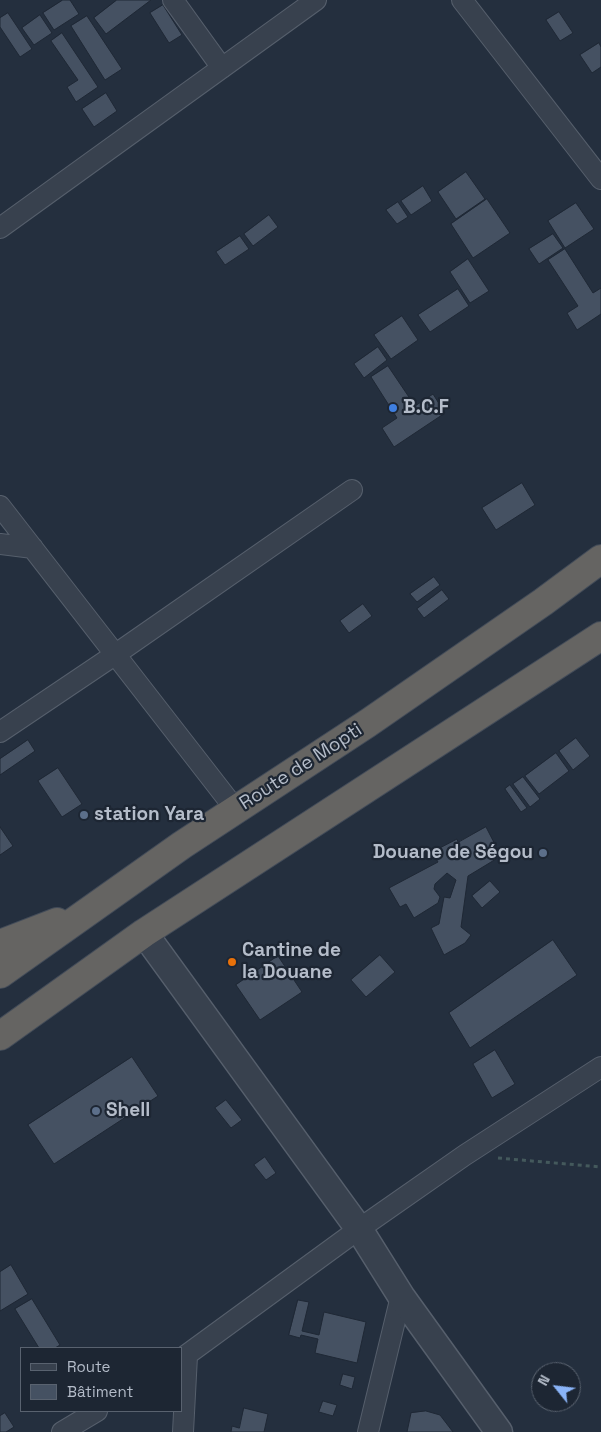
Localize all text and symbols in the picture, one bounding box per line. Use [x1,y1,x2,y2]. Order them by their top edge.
place label: B.C.F [403,397,449,419]
marker: B.C.F [387,402,399,414]
street label: Route de Mopti [235,719,367,815]
place label: station Yara [94,804,204,826]
marker: station Yara [78,809,90,821]
place label: Douane de Ségou [373,842,533,864]
marker: Douane de Ségou [537,847,549,859]
place label: Cantine de la Douane [242,940,341,984]
marker: Cantine de la Douane [226,956,238,968]
place label: Shell [106,1100,150,1122]
marker: Shell [90,1105,102,1117]
legend [20,1347,182,1412]
text: Route [67,1357,110,1376]
north arrow [531,1362,581,1412]
text: N [534,1372,554,1389]
text: Bâtiment [67,1382,133,1401]

